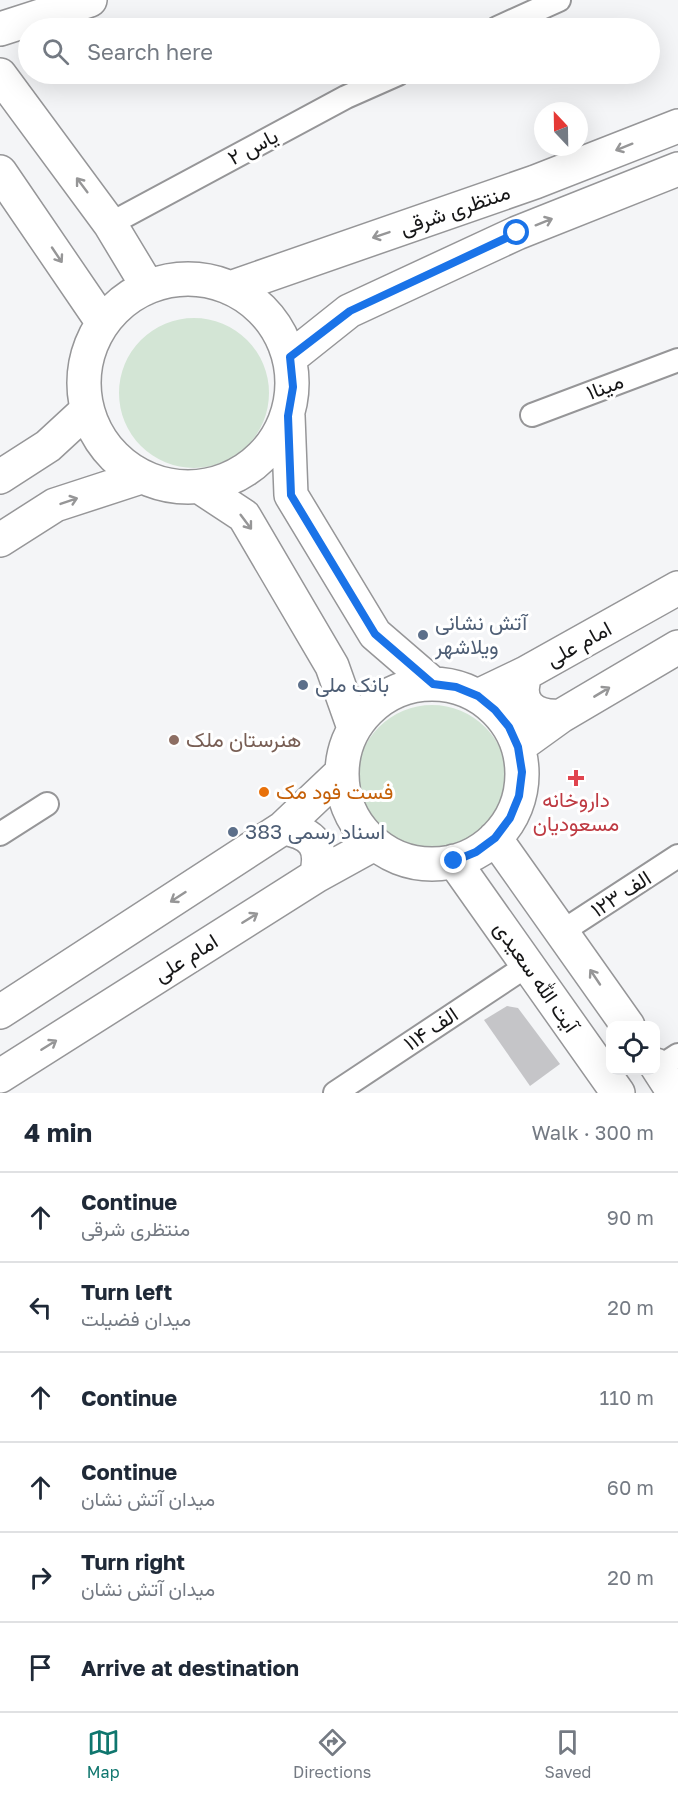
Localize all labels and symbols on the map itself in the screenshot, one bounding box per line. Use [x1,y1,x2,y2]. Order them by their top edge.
north arrow [534,102,588,156]
street label: یاس ۲ [223,122,282,170]
one-way arrow [615,142,633,153]
one-way arrow [75,178,88,194]
street label: منتظری شرقی [396,178,513,241]
one-way arrow [534,216,553,227]
route start [503,219,529,245]
one-way arrow [372,231,391,242]
one-way arrow [50,246,63,263]
street label: مینا۱ [583,367,627,405]
one-way arrow [59,494,78,505]
one-way arrow [239,514,252,530]
place label: آتش نشانی ویلاشهر [434,609,529,660]
street label: امام علی [541,615,617,673]
marker: آتش نشانی ویلاشهر [416,628,430,642]
place label: بانک ملی [315,671,389,697]
marker: بانک ملی [296,678,310,692]
one-way arrow [593,685,610,697]
place label: هنرستان ملک [186,726,301,753]
marker: هنرستان ملک [167,733,181,747]
marker: داروخانه مسعودیان [569,771,583,785]
place label: فست فود مک [276,778,393,805]
marker: فست فود مک [257,785,271,799]
place label: داروخانه مسعودیان [533,786,619,837]
place label: اسناد رسمی 383 [245,818,385,845]
marker: اسناد رسمی 383 [226,825,240,839]
route end [440,847,466,873]
street label: ۱۲۳ الف [585,864,655,922]
one-way arrow [170,891,187,903]
one-way arrow [241,911,258,923]
street label: آیت الله سعیدی [489,916,586,1039]
street label: امام علی [149,927,223,989]
one-way arrow [589,970,601,986]
street label: ۱۱۴ الف [398,1001,463,1056]
one-way arrow [41,1038,58,1051]

